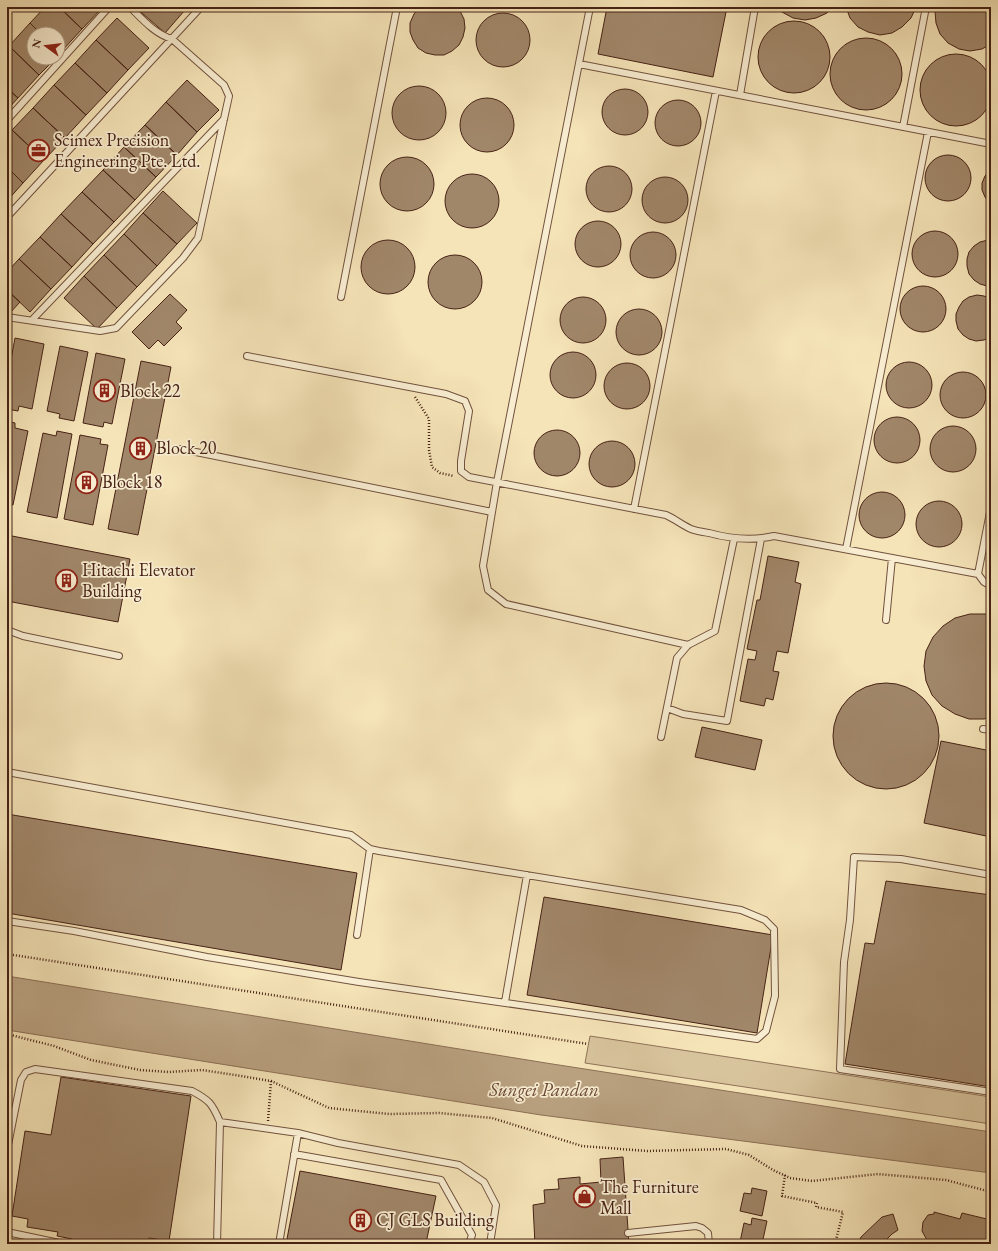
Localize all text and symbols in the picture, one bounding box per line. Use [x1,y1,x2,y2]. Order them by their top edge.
north arrow [26,26,66,66]
text: N [28,37,44,50]
place label: Scimex Precision Engineering Pte. Ltd. [54,128,200,172]
office icon: Scimex Precision Engineering Pte. Ltd. [25,137,51,163]
building icon: Block 22 [91,378,117,404]
place label: Block 22 [120,379,181,402]
building icon: Block 20 [127,435,153,461]
place label: Block 20 [156,436,217,459]
building icon: Block 18 [73,469,99,495]
place label: Block 18 [102,470,162,493]
place label: Hitachi Elevator Building [82,558,195,602]
building icon: Hitachi Elevator Building [54,567,80,593]
water label: Sungei Pandan [488,1077,599,1102]
place label: The Furniture Mall [600,1175,699,1219]
shop icon: The Furniture Mall [572,1184,598,1210]
building icon: CJ GLS Building [348,1207,374,1233]
place label: CJ GLS Building [376,1208,494,1231]

